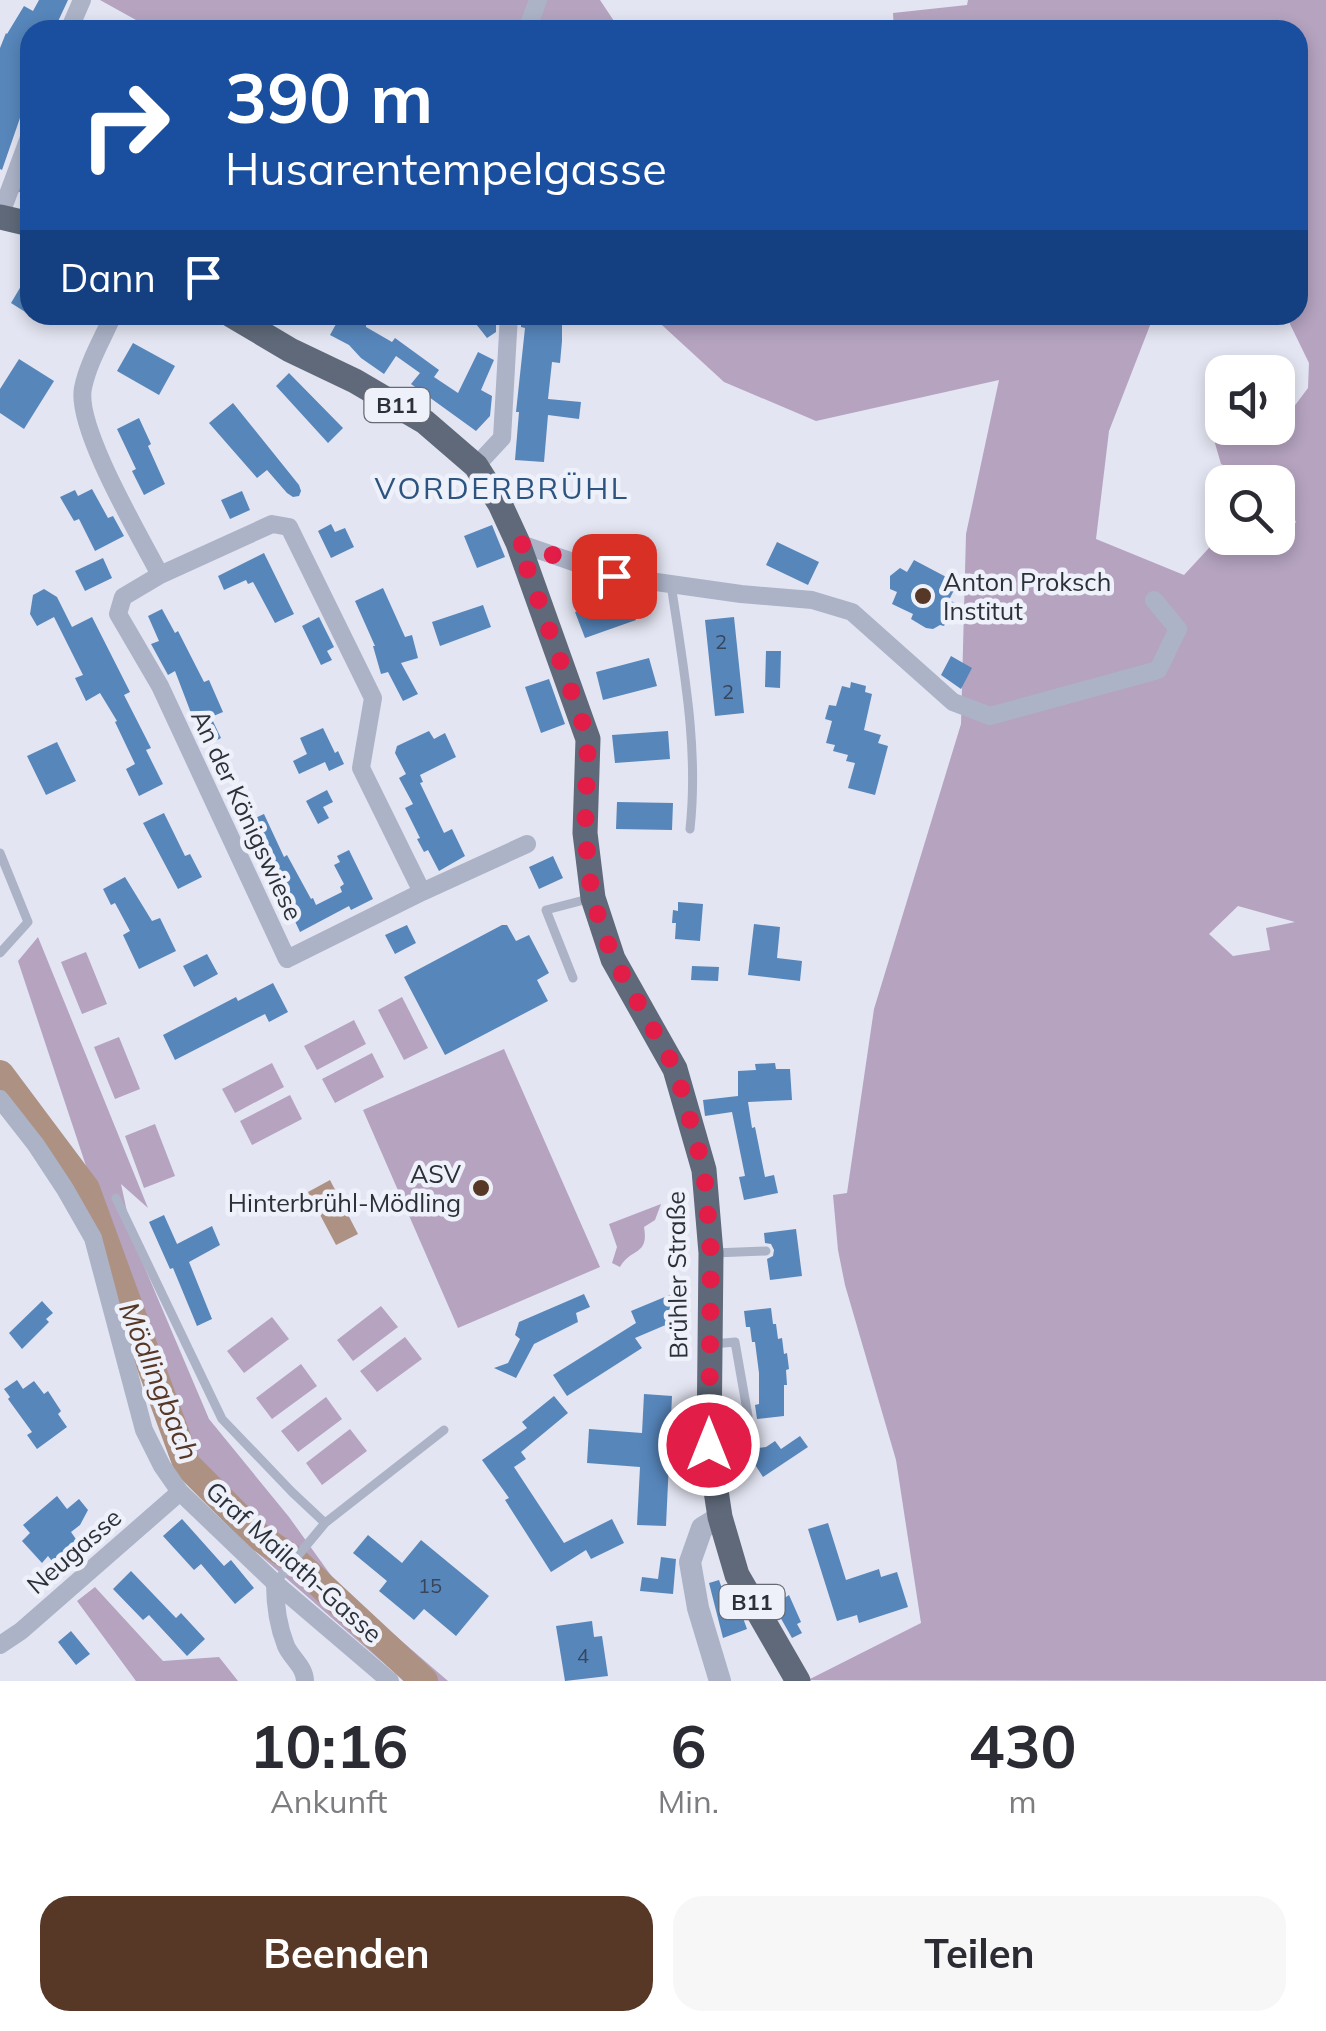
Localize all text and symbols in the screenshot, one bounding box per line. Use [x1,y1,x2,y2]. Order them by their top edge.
text: 390 m [225,53,433,141]
icon: right [60,60,190,190]
text: Husarentempelgasse [225,140,667,196]
icon: arrive [176,250,231,305]
text: Dann [60,254,156,302]
map controls [1205,355,1295,555]
button: sound [1205,355,1295,445]
road number: B11 [364,388,430,422]
button: search [1205,465,1295,555]
district label: VORDERBRÜHL [374,469,630,507]
pin [572,534,657,619]
icon: arrive [587,549,642,604]
place label: Anton Proksch Institut [943,566,1111,626]
marker: Anton Proksch Institut [912,585,934,607]
house number: 2 [715,629,727,654]
house number: 2 [722,679,734,704]
street label: An der Königswiese [185,705,310,925]
place label: ASV Hinterbrühl-Mödling [228,1158,462,1218]
marker: ASV Hinterbrühl-Mödling [470,1177,492,1199]
street label: Brühler Straße [660,1191,693,1359]
water label: Mödlingbach [112,1297,207,1465]
position arrow [657,1393,761,1497]
street label: Graf Mailath-Gasse [200,1474,389,1649]
street label: Neugasse [20,1501,127,1600]
house number: 15 [418,1573,442,1598]
road number: B11 [720,1585,784,1619]
house number: 4 [577,1643,589,1668]
text: 10:16 [249,1708,408,1783]
text: 6 [670,1708,706,1783]
text: 430 [968,1708,1076,1783]
text: Ankunft [270,1781,388,1821]
text: Min. [658,1781,719,1821]
text: m [1008,1781,1037,1821]
button: Beenden [40,1896,653,2011]
button: Teilen [673,1896,1286,2011]

